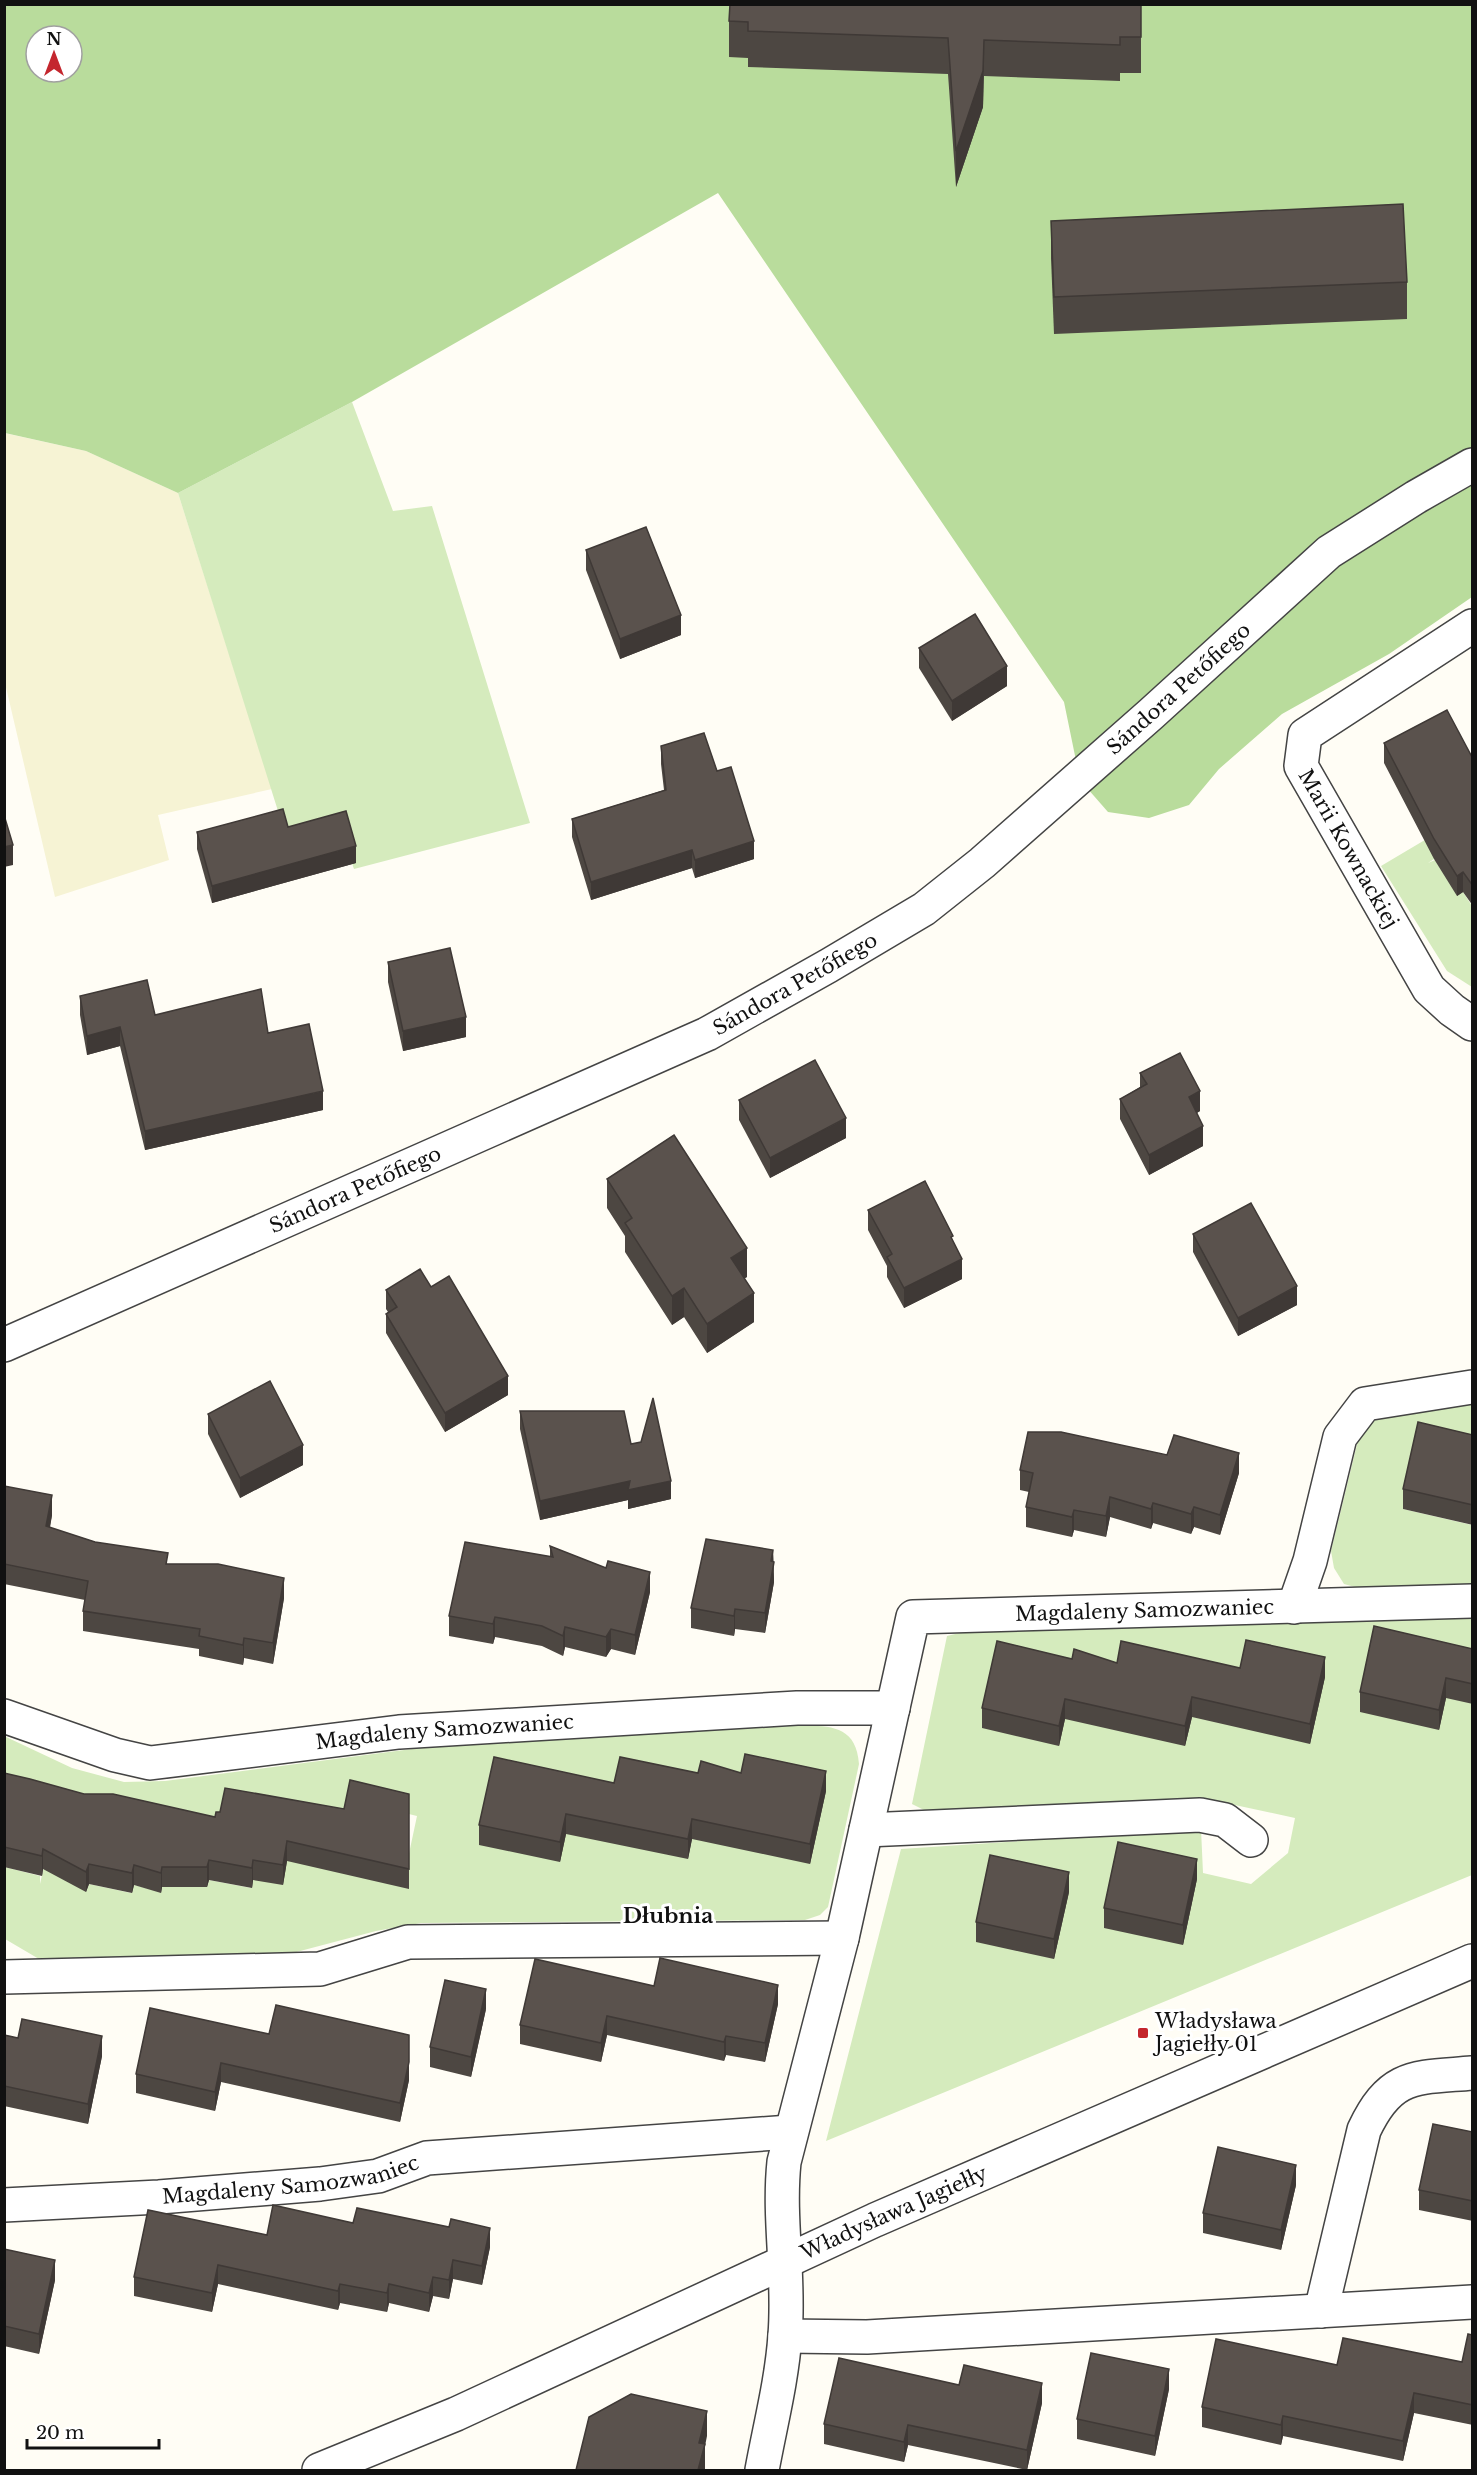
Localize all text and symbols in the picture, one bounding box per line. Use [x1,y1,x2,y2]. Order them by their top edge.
north arrow [24,24,84,84]
text: N [46,29,62,49]
street label: Sándora Petőfiego [1102,618,1255,759]
street label: Marii Kownackiej [1294,765,1403,932]
street label: Sándora Petőfiego [709,928,882,1040]
street label: Sándora Petőfiego [266,1141,445,1238]
street label: Magdaleny Samozwaniec [1015,1595,1275,1626]
street label: Magdaleny Samozwaniec [314,1709,575,1754]
district label: Dłubnia [623,1903,713,1929]
place label: Władysława Jagiełły 01 [1152,2009,1278,2056]
marker: Władysława Jagiełły 01 [1136,2026,1150,2040]
street label: Magdaleny Samozwaniec [161,2150,422,2209]
street label: Władysława Jagiełły [796,2161,991,2265]
scale bar [27,2412,159,2450]
text: 20 m [36,2422,84,2444]

